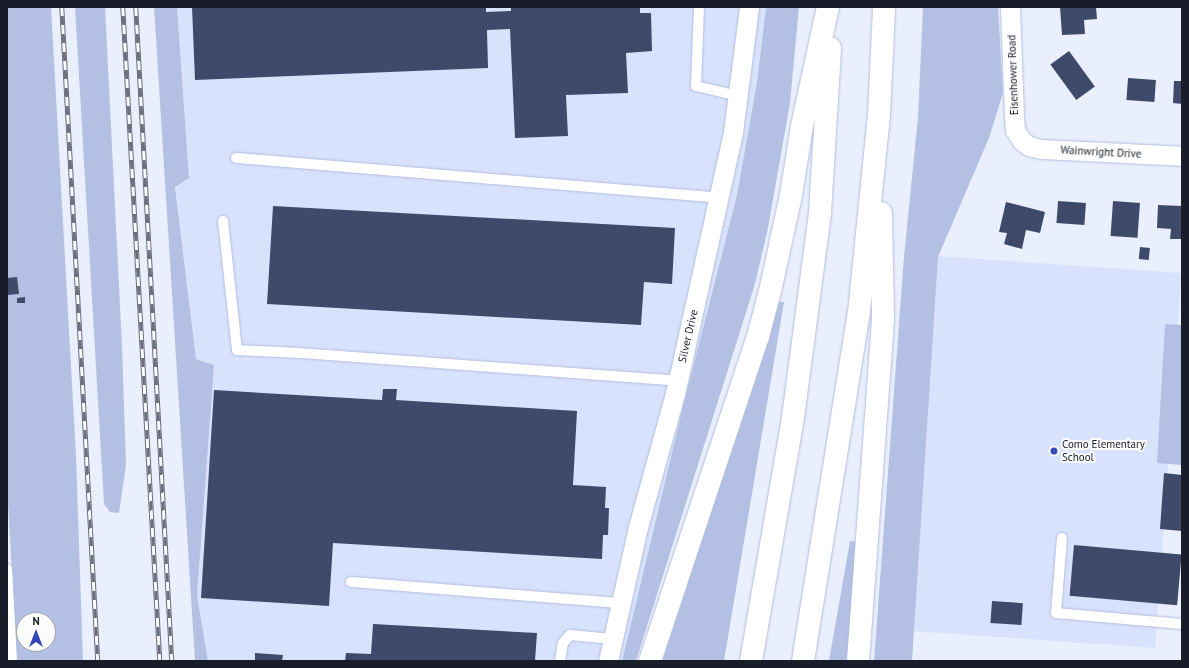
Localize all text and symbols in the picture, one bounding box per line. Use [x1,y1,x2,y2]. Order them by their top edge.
street label: Eisenhower Road [1005,35,1021,115]
street label: Wainwright Drive [1060,143,1142,161]
street label: Silver Drive [675,308,701,364]
place label: Como Elementary School [1062,438,1145,464]
marker: Como Elementary School [1049,446,1059,456]
north arrow [16,612,56,652]
text: N [32,614,40,628]

